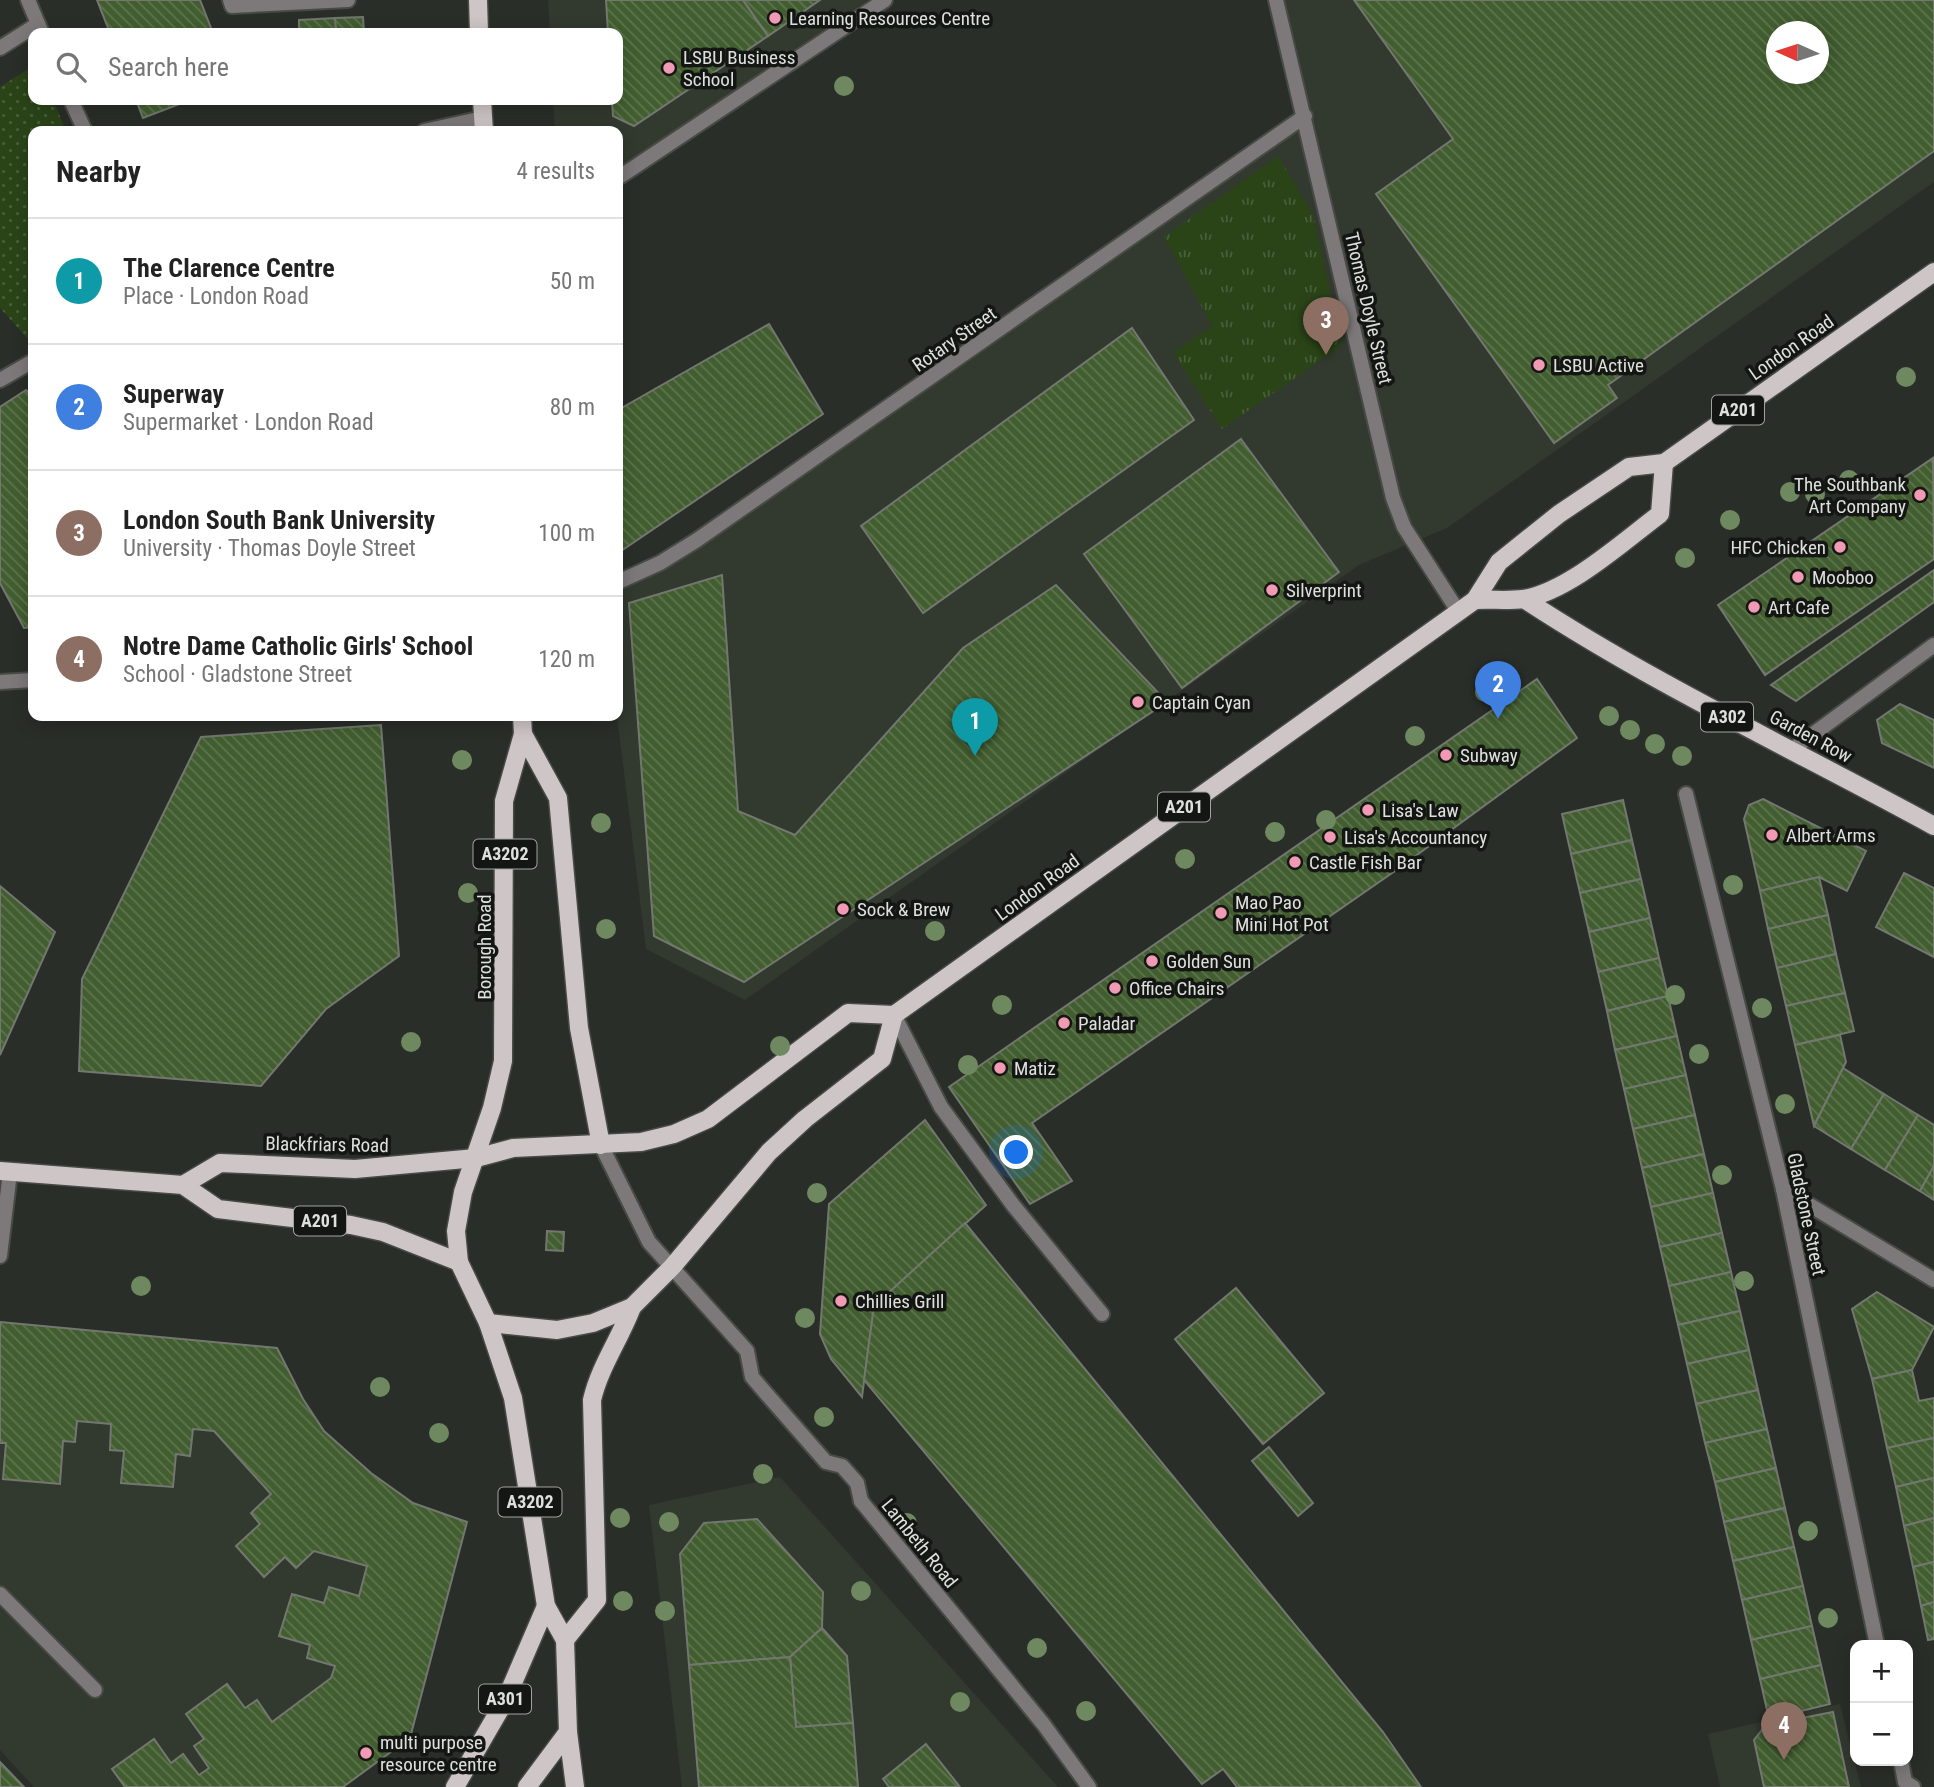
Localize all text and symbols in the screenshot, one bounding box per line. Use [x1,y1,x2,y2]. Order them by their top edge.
place label: Learning Resources Centre [789,7,990,30]
marker: Learning Resources Centre [767,10,783,26]
north arrow [1766,21,1829,84]
search box [28,28,623,105]
place label: LSBU Business School [683,46,795,91]
icon: search [52,48,90,86]
text: Search here [108,52,229,82]
marker: LSBU Business School [661,60,677,76]
text: Nearby [56,154,141,189]
text: 4 results [517,158,595,185]
street label: Thomas Doyle Street [1340,230,1397,386]
text: The Clarence Centre [123,253,335,283]
text: 1 [73,268,85,295]
text: 50 m [550,268,595,295]
text: Place · London Road [123,283,309,310]
pin: 3 [1303,297,1349,355]
street label: Rotary Street [908,302,1001,377]
street label: London Road [1744,310,1838,385]
place label: LSBU Active [1553,354,1644,377]
marker: LSBU Active [1531,357,1547,373]
text: Superway [123,379,224,409]
text: 2 [73,394,85,421]
text: 80 m [550,394,595,421]
road number: A201 [1712,396,1764,424]
text: Supermarket · London Road [123,409,374,436]
place label: The Southbank Art Company [1794,473,1906,518]
marker: The Southbank Art Company [1912,487,1928,503]
text: London South Bank University [123,505,435,535]
text: 3 [73,520,85,547]
text: 100 m [538,520,595,547]
text: University · Thomas Doyle Street [123,535,416,562]
place label: HFC Chicken [1730,536,1826,559]
marker: HFC Chicken [1832,539,1848,555]
place label: Mooboo [1812,566,1874,589]
marker: Mooboo [1790,569,1806,585]
place label: Silverprint [1286,579,1362,602]
marker: Silverprint [1264,582,1280,598]
place label: Art Cafe [1768,596,1830,619]
marker: Art Cafe [1746,599,1762,615]
text: Notre Dame Catholic Girls' School [123,631,473,661]
text: 4 [73,646,85,673]
text: 120 m [538,646,595,673]
text: School · Gladstone Street [123,661,352,688]
pin: 2 [1475,661,1521,719]
place label: Captain Cyan [1152,691,1251,714]
marker: Captain Cyan [1130,694,1146,710]
pin: 1 [952,698,998,756]
road number: A302 [1701,702,1753,732]
street label: Garden Row [1766,705,1856,768]
place label: Subway [1460,744,1518,767]
marker: Subway [1438,747,1454,763]
road number: A201 [1158,792,1210,822]
place label: Lisa's Law [1382,799,1459,822]
marker: Lisa's Law [1360,802,1376,818]
place label: Albert Arms [1786,824,1876,847]
place label: Lisa's Accountancy [1344,826,1487,849]
marker: Albert Arms [1764,827,1780,843]
marker: Lisa's Accountancy [1322,829,1338,845]
road number: A3202 [474,840,536,868]
street label: London Road [991,849,1084,926]
place label: Castle Fish Bar [1309,851,1422,874]
marker: Castle Fish Bar [1287,854,1303,870]
place label: Mao Pao Mini Hot Pot [1235,891,1329,936]
street label: Borough Road [473,894,496,1000]
place label: Sock & Brew [857,898,950,921]
marker: Sock & Brew [835,901,851,917]
marker: Mao Pao Mini Hot Pot [1213,905,1229,921]
place label: Golden Sun [1166,950,1251,973]
marker: Golden Sun [1144,953,1160,969]
place label: Office Chairs [1129,977,1224,1000]
marker: Office Chairs [1107,980,1123,996]
place label: Paladar [1078,1012,1136,1035]
marker: Paladar [1056,1015,1072,1031]
place label: Matiz [1014,1057,1056,1080]
marker: Matiz [992,1060,1008,1076]
street label: Blackfriars Road [265,1132,389,1157]
your location [999,1135,1033,1169]
street label: Gladstone Street [1782,1151,1831,1278]
road number: A201 [294,1206,346,1236]
place label: Chillies Grill [855,1290,944,1313]
marker: Chillies Grill [833,1293,849,1309]
road number: A3202 [498,1488,562,1517]
street label: Lambeth Road [877,1494,963,1593]
map controls [1850,1640,1913,1766]
button: + [1850,1640,1913,1703]
road number: A301 [479,1684,531,1714]
pin: 4 [1761,1702,1807,1760]
button: − [1850,1703,1913,1766]
place label: multi purpose resource centre [380,1731,497,1776]
marker: multi purpose resource centre [358,1745,374,1761]

